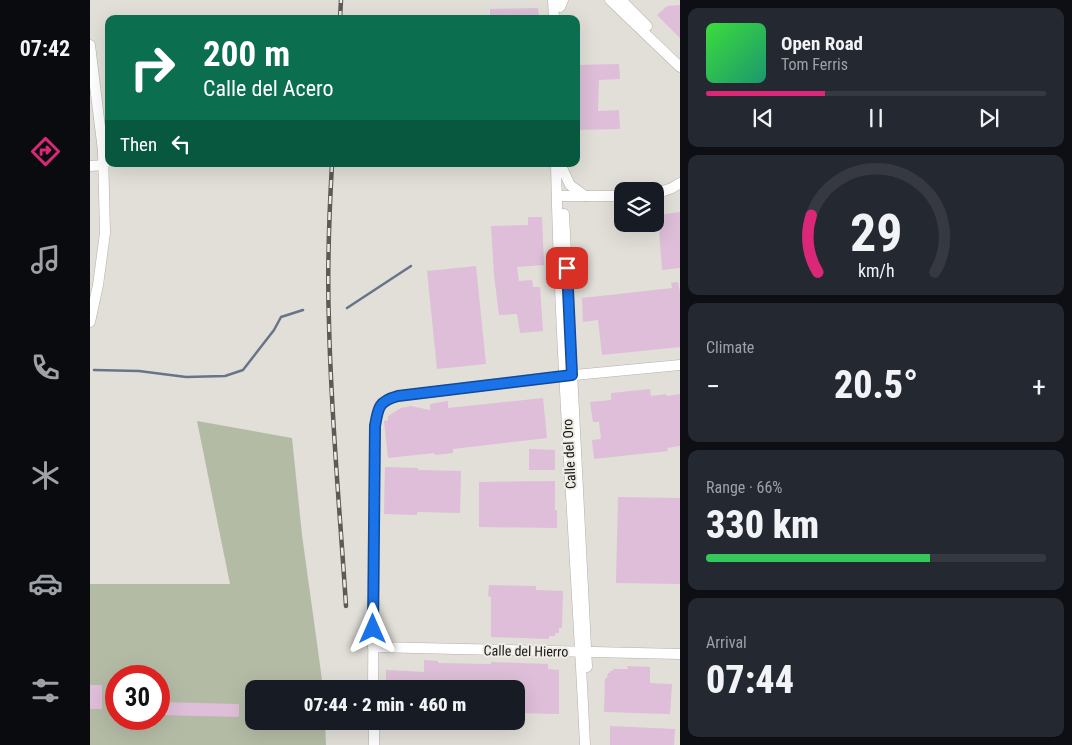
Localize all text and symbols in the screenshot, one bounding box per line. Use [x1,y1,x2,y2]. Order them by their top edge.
text: Open Road [781,32,863,55]
text: 200 m [203,34,290,75]
icon: right [120,35,185,100]
text: 07:42 [20,36,70,61]
text: Tom Ferris [781,55,848,74]
text: Calle del Acero [203,76,334,101]
icon: previous [749,104,777,132]
icon: pause [862,104,890,132]
icon: next [975,104,1003,132]
icon: left [167,130,195,158]
text: Then [120,133,157,156]
icon: directions [28,134,63,169]
map controls [614,182,664,232]
button: layers [614,182,664,232]
text: 29 [850,203,902,264]
icon: music [28,242,63,277]
pin [546,247,588,289]
icon: arrive [553,254,581,282]
text: km/h [858,260,894,281]
text: Climate [706,338,754,357]
icon: phone [28,350,63,385]
text: 20.5° [834,363,918,407]
text: − [706,370,720,403]
text: + [1032,370,1046,403]
street label: Calle del Oro [559,418,579,490]
icon: climate [28,458,63,493]
text: Range · 66% [706,478,782,497]
text: 330 km [706,503,819,547]
icon: car [28,566,63,601]
position arrow [346,602,398,654]
text: Arrival [706,633,747,652]
street label: Calle del Hierro [484,642,568,660]
text: 07:44 [706,658,794,702]
speed limit sign: 30 [105,665,170,730]
icon: filters [28,673,63,708]
text: 07:44 · 2 min · 460 m [304,693,466,716]

